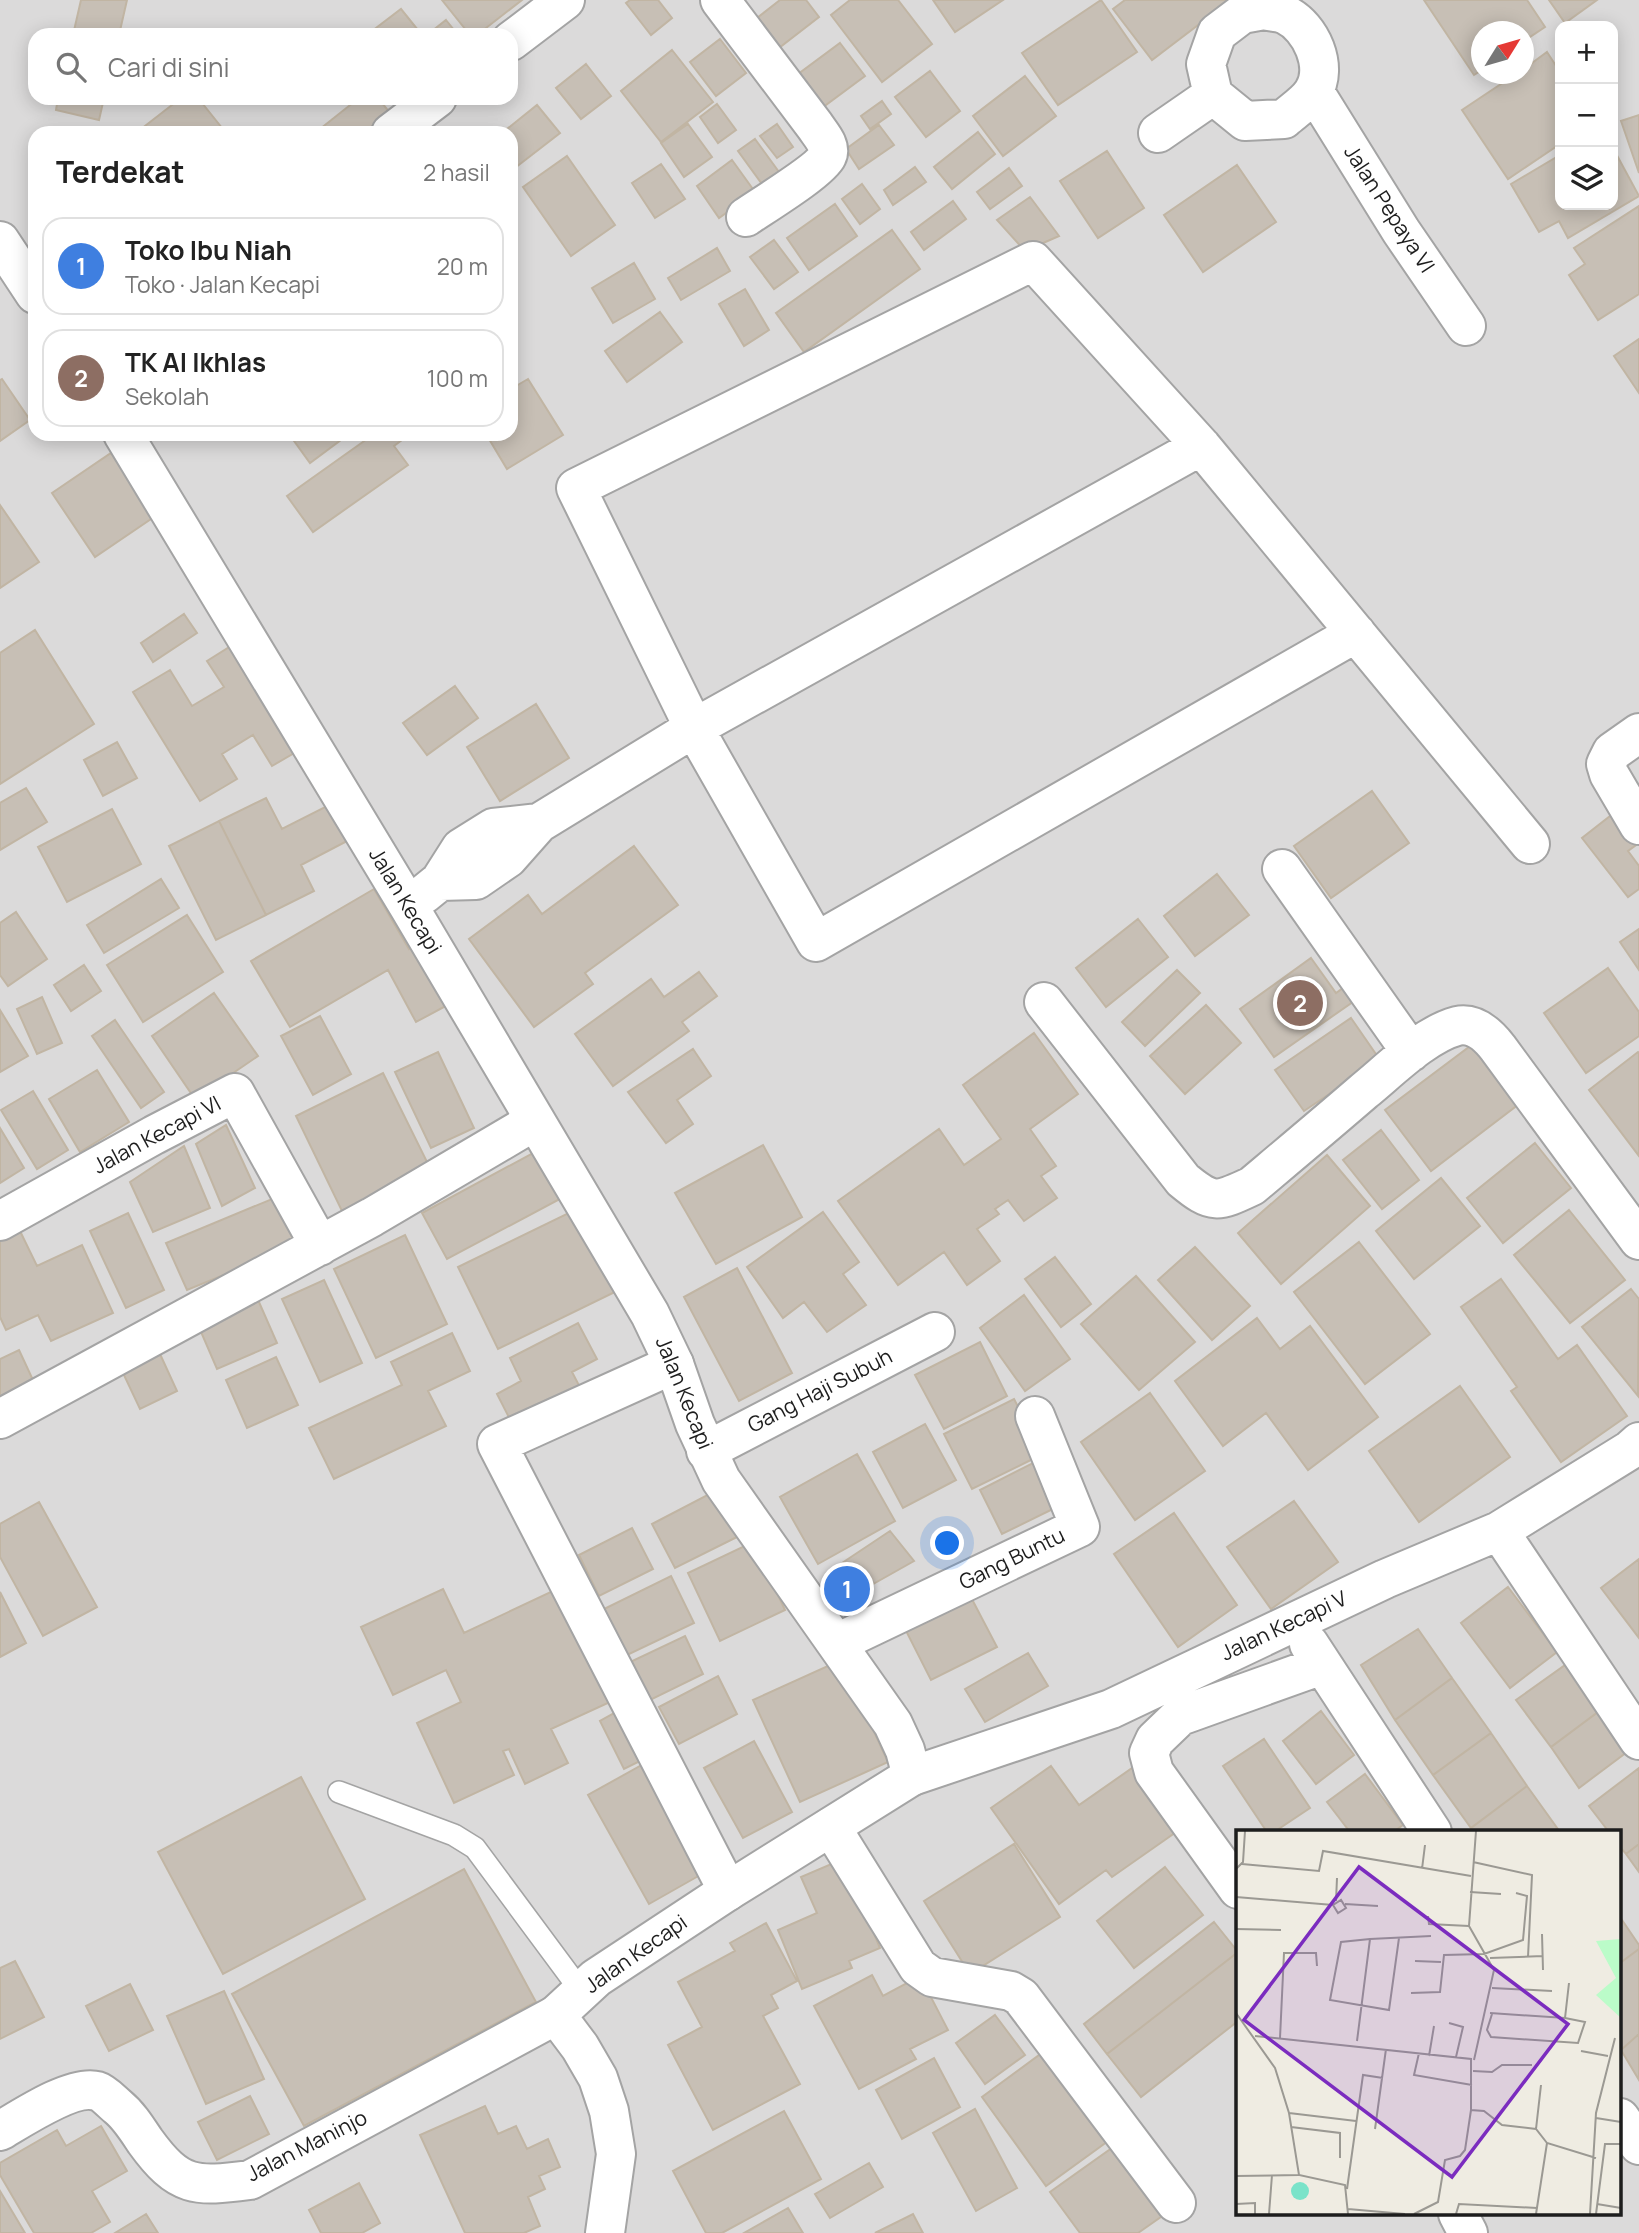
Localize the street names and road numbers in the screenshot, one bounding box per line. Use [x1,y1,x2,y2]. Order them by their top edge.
street label: Jalan Pepaya VI [1338,139,1442,278]
street label: Jalan Kecapi [363,842,449,959]
street label: Jalan Kecapi VI [88,1089,225,1180]
street label: Jalan Kecapi [650,1332,720,1453]
street label: Gang Haji Subuh [742,1342,897,1439]
street label: Gang Buntu [954,1520,1069,1596]
street label: Jalan Kecapi V [1216,1584,1351,1667]
street label: Jalan Kecapi [579,1908,692,1999]
street label: Jalan Maninjo [242,2103,371,2187]

